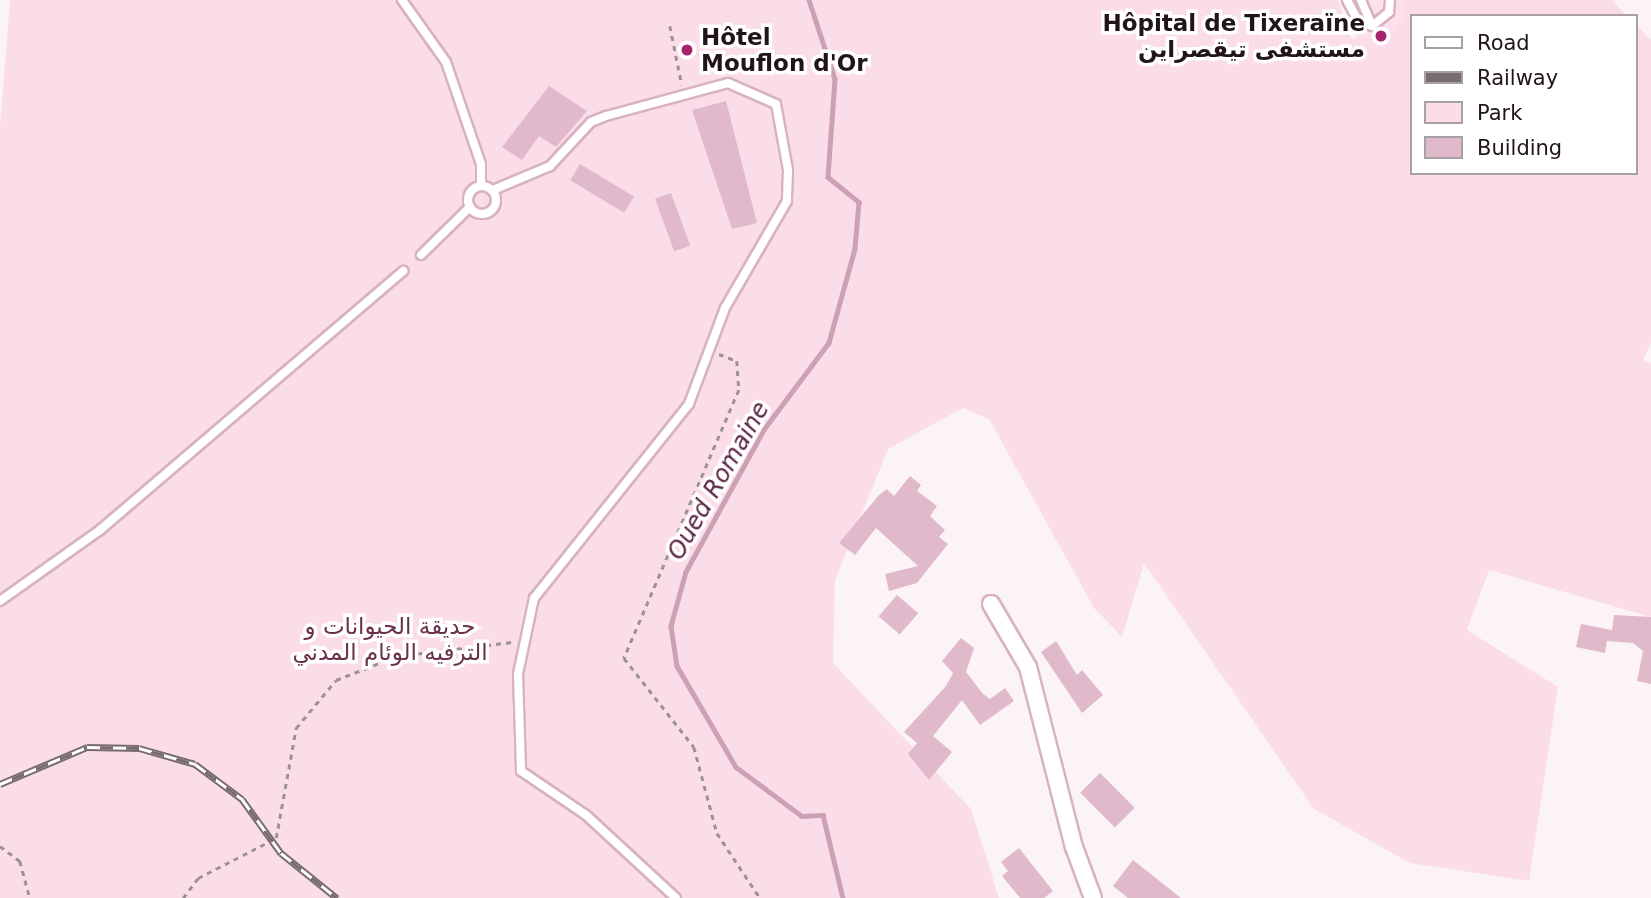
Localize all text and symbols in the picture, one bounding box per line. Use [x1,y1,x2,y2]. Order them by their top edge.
place label: Hôpital de Tixeraïne مستشفى تيقصراين [1102,9,1365,63]
legend [1410,14,1637,175]
place label: Hôtel Mouflon d'Or [701,23,868,77]
marker: Hôpital de Tixeraïne مستشفى تيقصراين [1371,26,1391,46]
text: Road [1477,31,1530,55]
marker: Hôtel Mouflon d'Or [679,42,695,58]
text: Railway [1477,66,1558,90]
text: Park [1477,101,1522,125]
text: Building [1477,136,1562,160]
water label: Oued Romaine [662,397,776,565]
park label: حديقة الحيوانات و الترفيه الوئام المدني [292,612,488,666]

